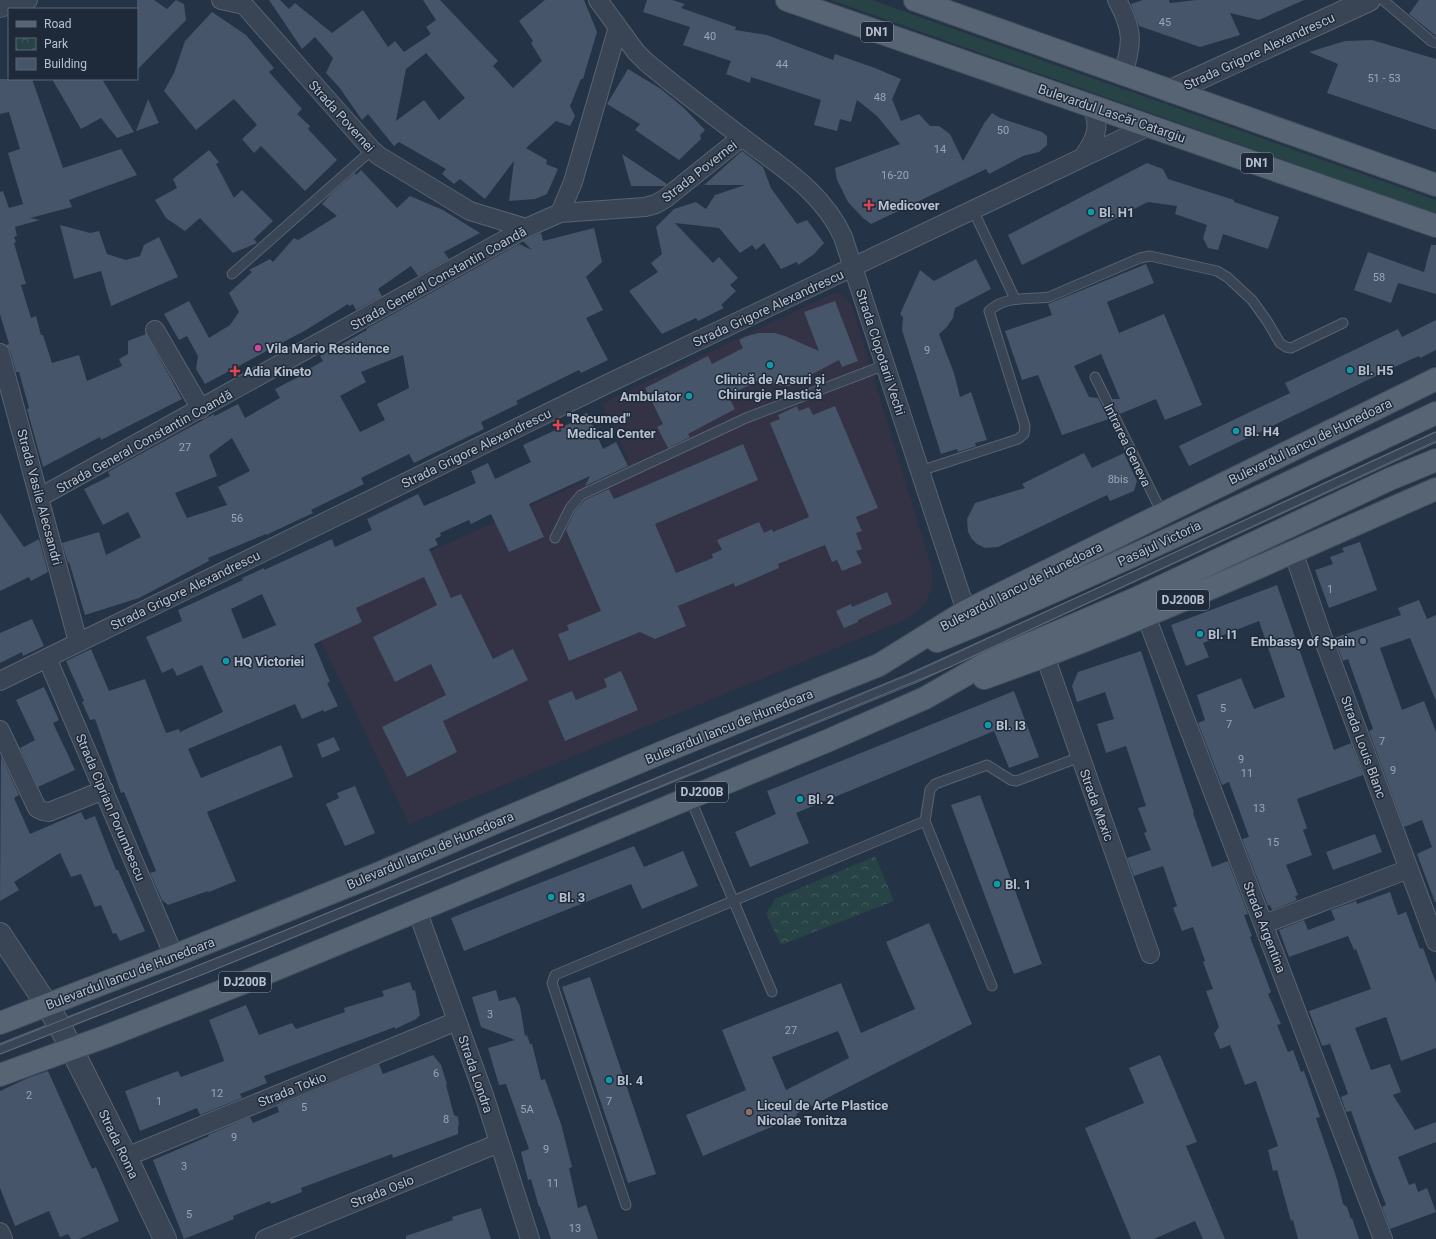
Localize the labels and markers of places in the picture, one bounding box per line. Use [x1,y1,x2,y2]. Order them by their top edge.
place label: Medicover [878,198,940,213]
marker: Medicover [863,199,875,211]
place label: Bl. H1 [1099,205,1134,220]
marker: Bl. H1 [1086,207,1096,217]
place label: Vila Mario Residence [266,341,390,356]
marker: Vila Mario Residence [253,343,263,353]
marker: Clinică de Arsuri și Chirurgie Plastică [765,360,775,370]
place label: Bl. H5 [1358,363,1393,378]
place label: Adia Kineto [244,364,311,379]
marker: Adia Kineto [229,365,241,377]
marker: Bl. H5 [1345,365,1355,375]
place label: Clinică de Arsuri și Chirurgie Plastică [715,372,825,402]
place label: Ambulator [620,389,681,404]
marker: Ambulator [684,391,694,401]
place label: "Recumed" Medical Center [567,411,656,441]
marker: "Recumed" Medical Center [552,419,564,431]
place label: Bl. H4 [1244,424,1280,439]
marker: Bl. H4 [1231,426,1241,436]
place label: Bl. I1 [1208,627,1238,642]
marker: Bl. I1 [1195,629,1205,639]
place label: Embassy of Spain [1251,634,1355,649]
marker: Embassy of Spain [1358,636,1368,646]
place label: HQ Victoriei [234,654,304,669]
marker: HQ Victoriei [221,656,231,666]
place label: Bl. I3 [996,718,1026,733]
marker: Bl. I3 [983,720,993,730]
place label: Bl. 2 [808,792,834,807]
marker: Bl. 2 [795,794,805,804]
place label: Bl. 1 [1005,877,1031,892]
marker: Bl. 1 [992,879,1002,889]
place label: Bl. 3 [559,890,585,905]
marker: Bl. 3 [546,892,556,902]
place label: Bl. 4 [617,1073,644,1088]
marker: Bl. 4 [604,1075,614,1085]
place label: Liceul de Arte Plastice Nicolae Tonitza [757,1098,888,1128]
marker: Liceul de Arte Plastice Nicolae Tonitza [744,1107,754,1117]

